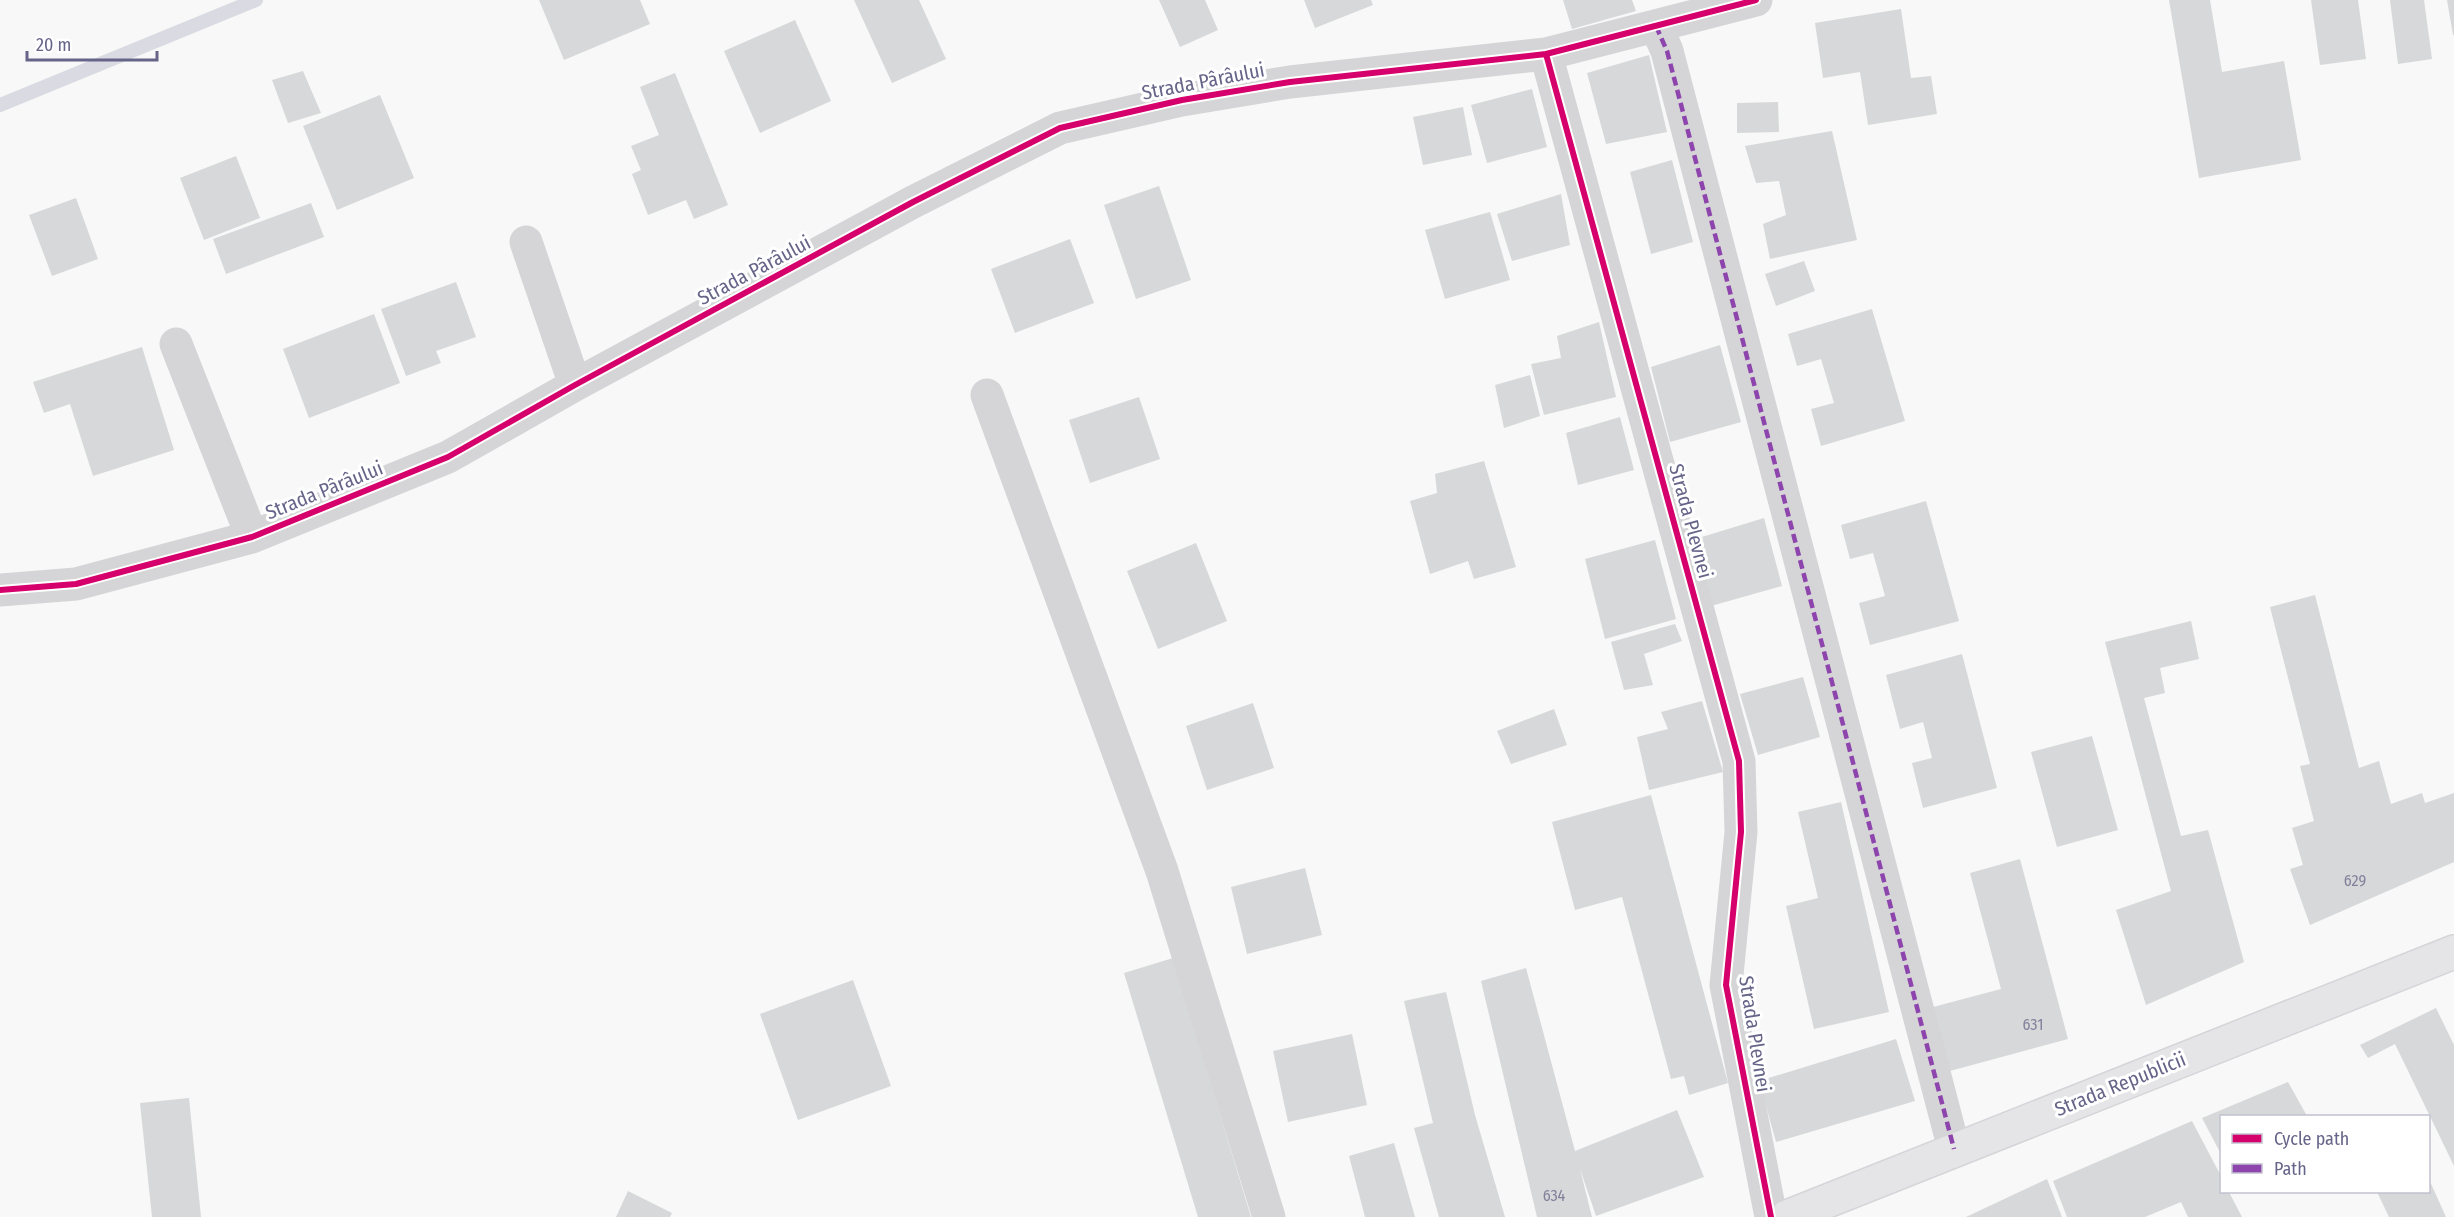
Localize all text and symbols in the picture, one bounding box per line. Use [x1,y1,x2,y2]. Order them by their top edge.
scale bar [27,24,158,62]
text: 20 m [36,34,71,56]
street label: Strada Pârâului [1140,57,1266,105]
street label: Strada Pârâului [693,230,815,310]
street label: Strada Pârâului [262,456,386,524]
street label: Strada Plevnei [1664,461,1718,581]
house number: 629 [2344,871,2366,890]
street label: Strada Plevnei [1734,974,1776,1094]
house number: 631 [2023,1015,2043,1034]
street label: Strada Republicii [2051,1047,2189,1121]
legend [2220,1115,2430,1193]
text: Cycle path [2274,1128,2349,1150]
text: Path [2274,1158,2307,1180]
house number: 634 [1543,1186,1566,1205]

